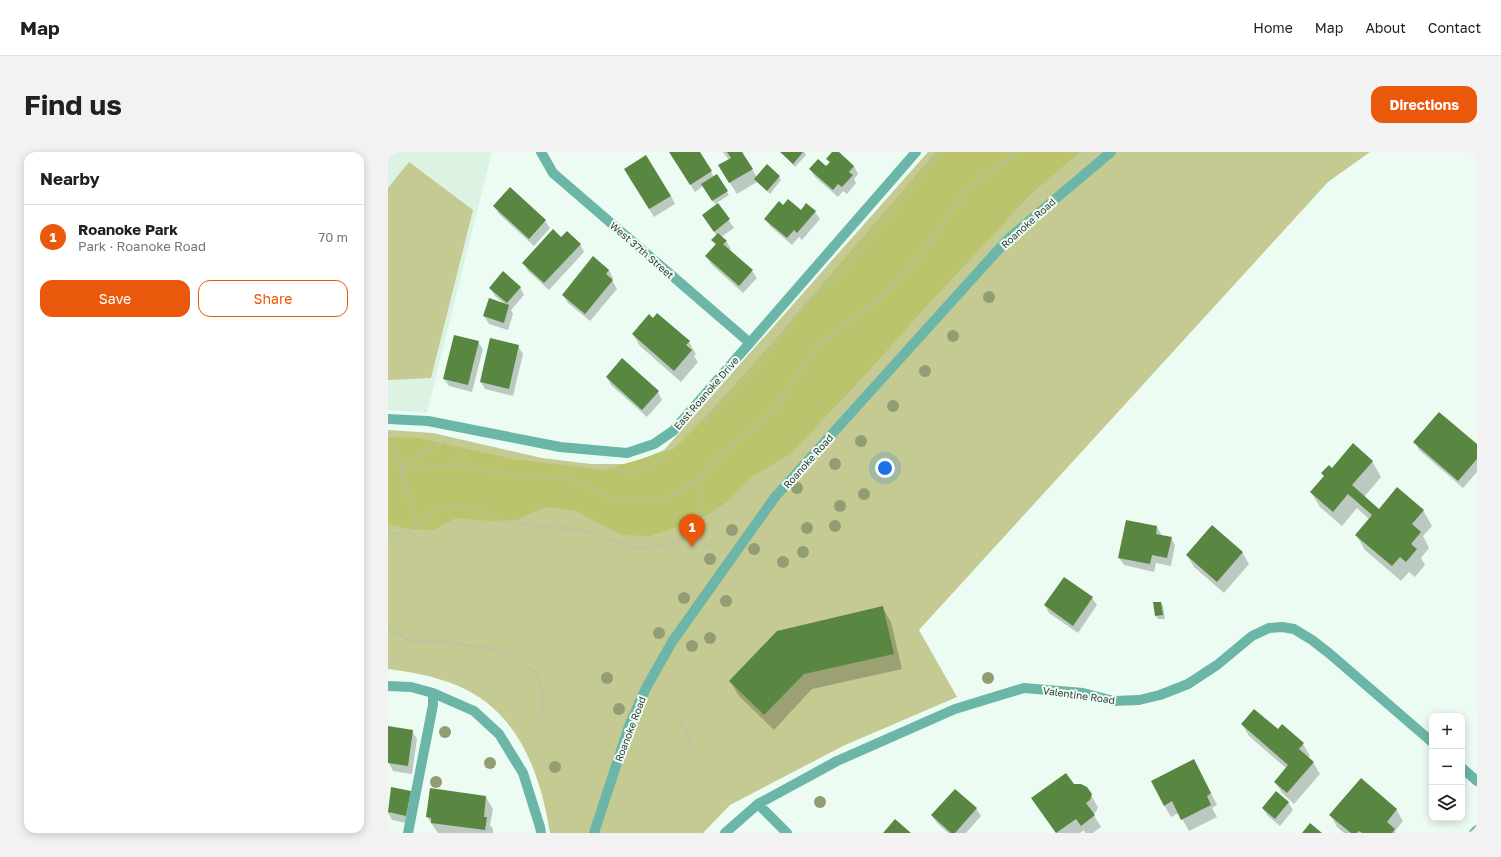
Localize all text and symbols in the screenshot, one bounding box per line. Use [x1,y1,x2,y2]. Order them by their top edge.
text: Map [20,16,60,39]
text: Home [1253,19,1293,36]
text: Map [1315,19,1343,36]
text: About [1365,19,1406,36]
text: Contact [1428,19,1481,36]
button: Directions [1371,86,1477,123]
text: Find us [24,88,122,121]
text: Nearby [40,168,100,189]
street label: Roanoke Road [998,196,1058,250]
street label: West 37th Street [608,219,676,281]
text: Roanoke Park [78,220,178,238]
text: 1 [50,229,56,245]
text: 70 m [318,229,348,245]
text: Park · Roanoke Road [78,238,206,254]
button: Save [40,280,190,317]
button: Share [198,280,348,317]
street label: East Roanoke Drive [671,354,741,432]
street label: Roanoke Road [781,431,835,491]
your location [875,458,895,478]
pin: 1 [679,514,705,547]
street label: Valentine Road [1042,684,1116,706]
street label: Roanoke Road [612,695,648,763]
map controls [1429,713,1465,821]
button: + [1429,713,1465,749]
button: − [1429,749,1465,785]
button: layers [1429,785,1465,821]

